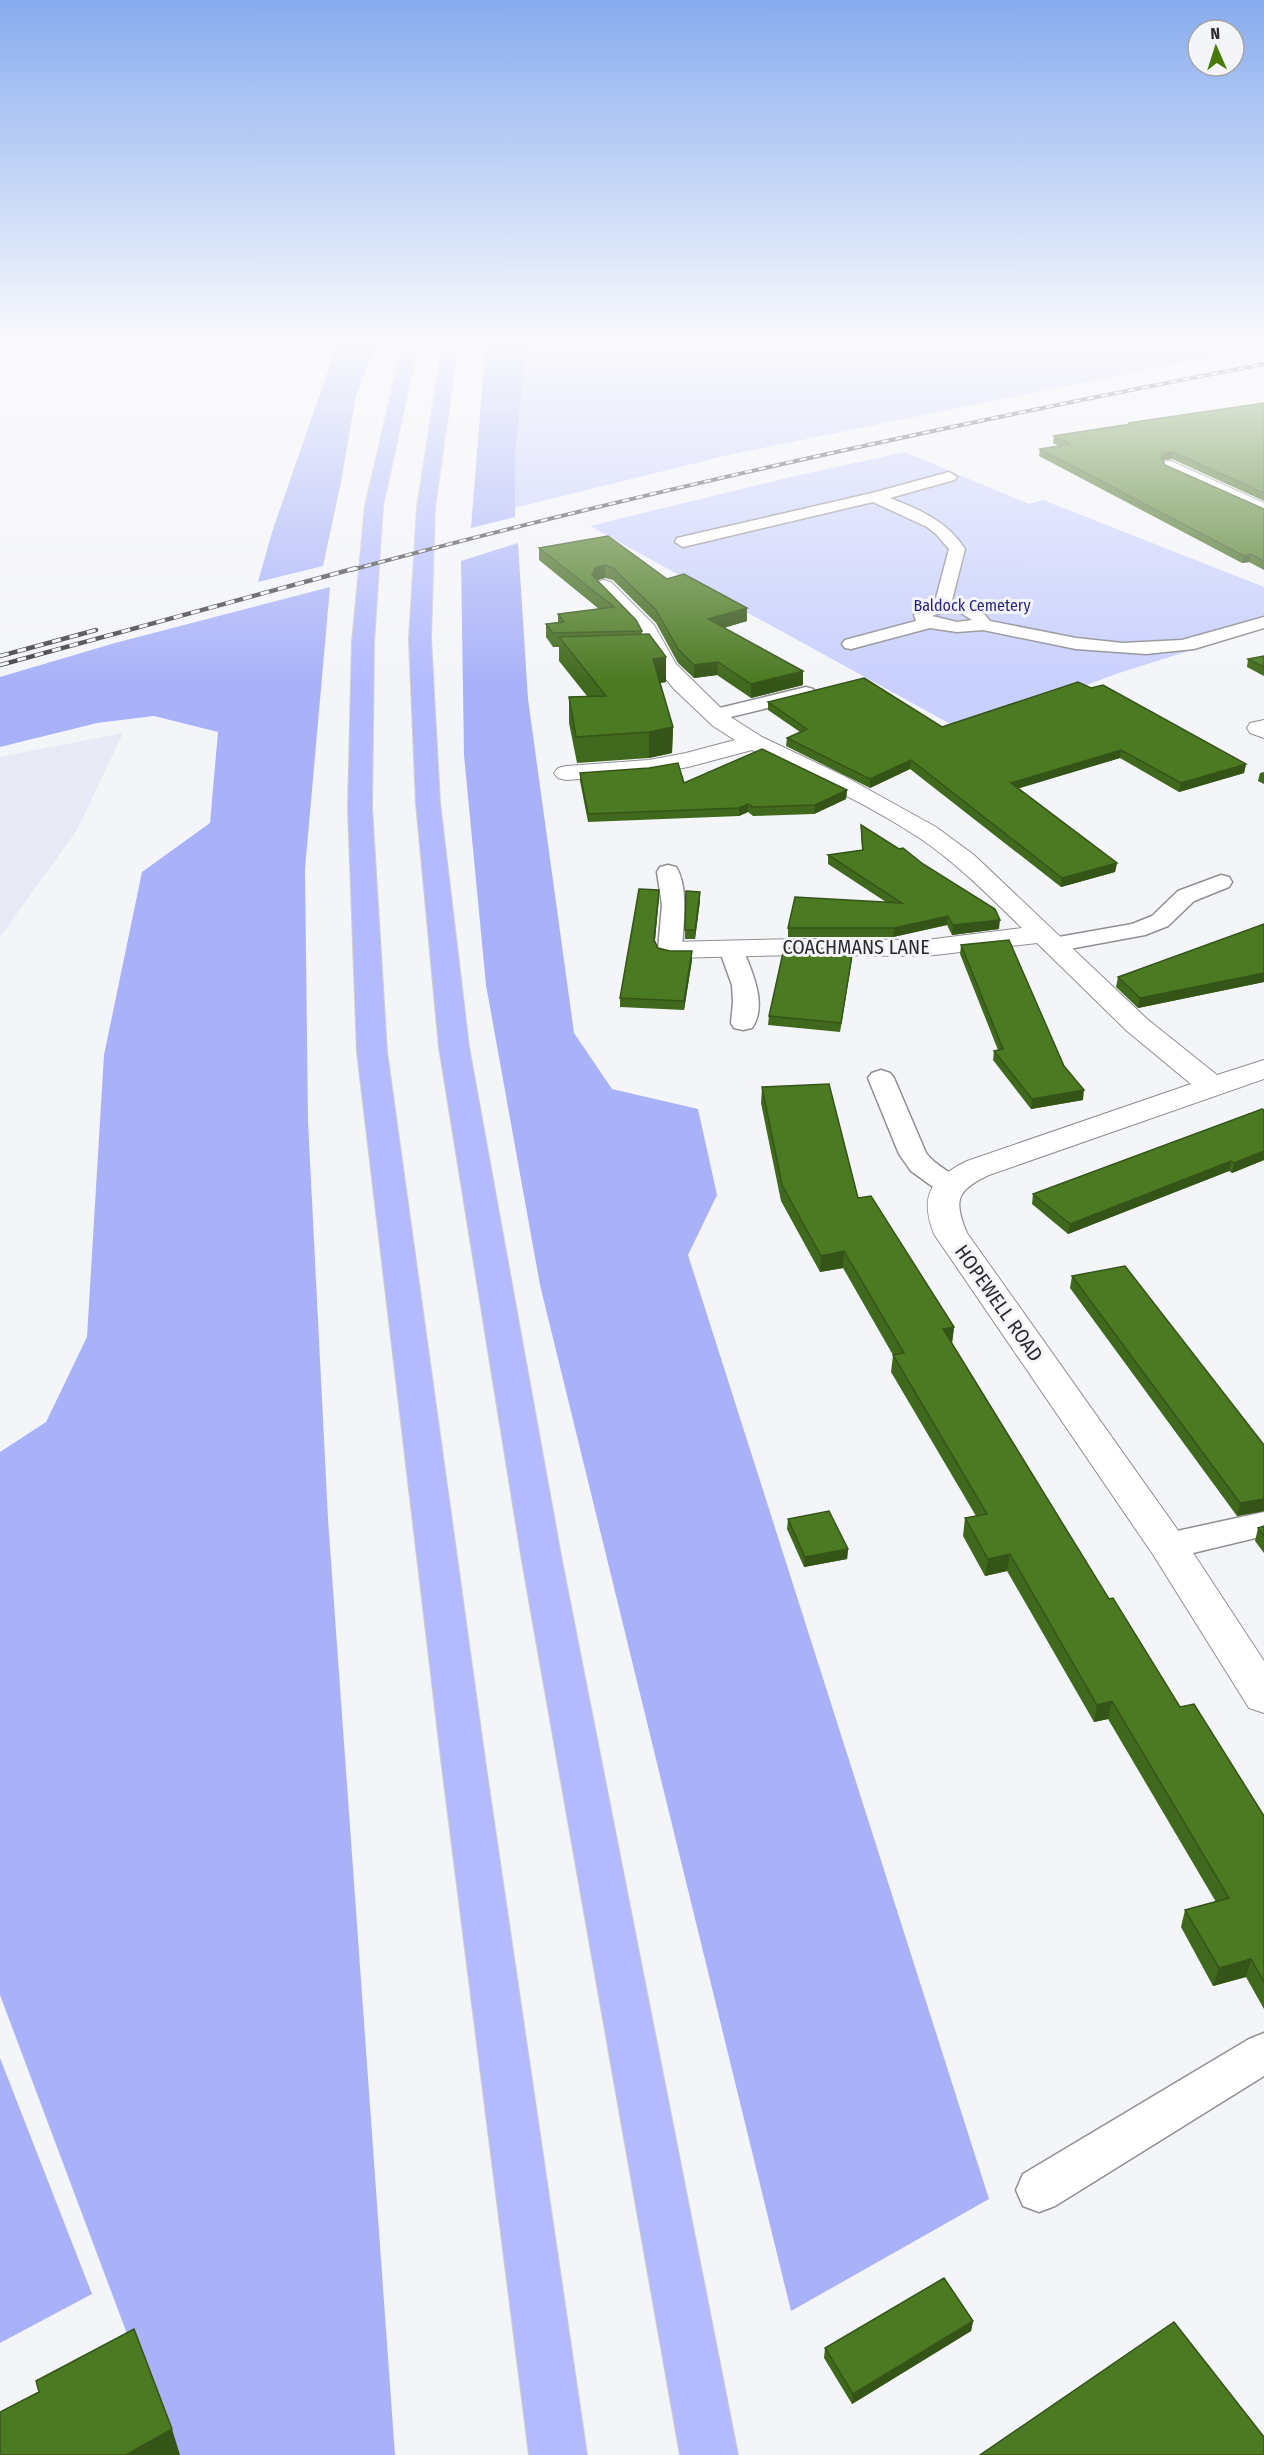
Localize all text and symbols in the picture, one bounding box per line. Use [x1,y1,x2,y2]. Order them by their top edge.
north arrow [1186,18,1246,78]
text: N [1210,24,1221,43]
park label: Baldock Cemetery [913,596,1031,615]
street label: COACHMANS LANE [782,935,930,959]
street label: HOPEWELL ROAD [950,1240,1048,1366]

